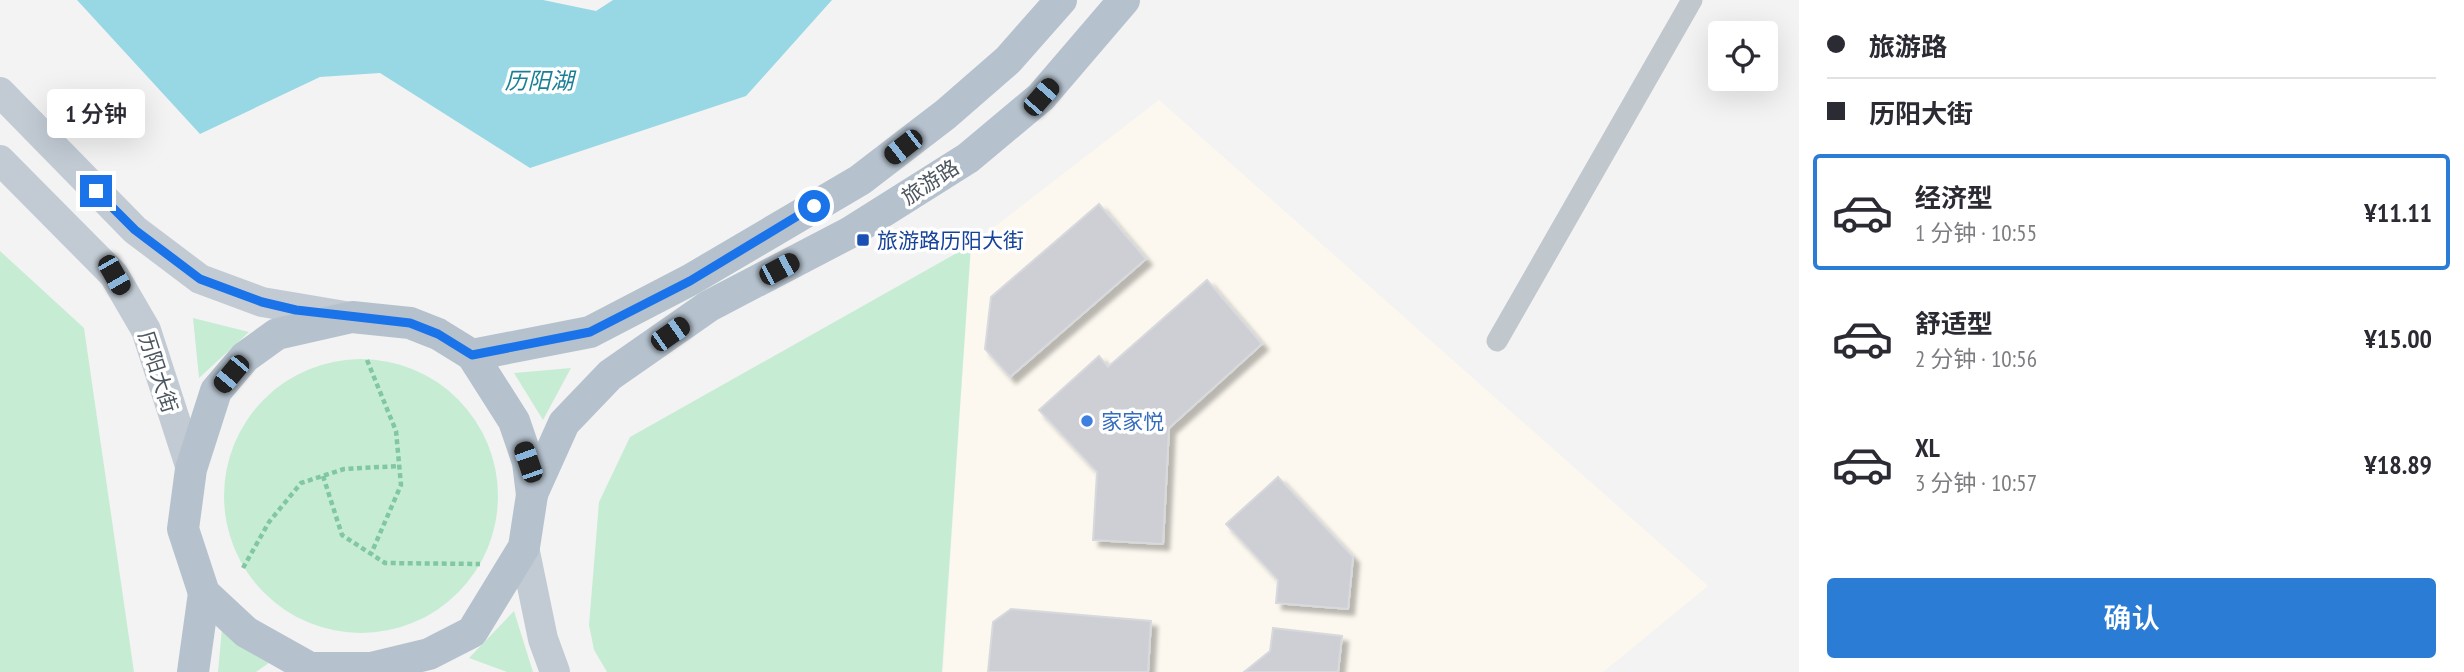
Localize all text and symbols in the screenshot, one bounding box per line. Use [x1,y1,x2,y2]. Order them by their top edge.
map controls [1708,21,1778,91]
button: locate [1708,21,1778,91]
text: 旅游路 [1869,30,1947,63]
water label: 历阳湖 [505,66,577,95]
car [1020,74,1063,120]
callout: 1 分钟 [47,90,145,138]
text: 历阳大街 [1869,97,1973,130]
text: 1 分钟 [65,99,127,128]
car [880,126,927,168]
street label: 旅游路 [896,154,964,210]
route end [80,175,112,207]
icon: car [1831,181,1894,244]
text: 经济型 [1915,181,1993,214]
route start [798,190,830,222]
text: ¥11.11 [2364,196,2432,229]
text: 1 分钟 · 10:55 [1915,218,2037,247]
place label: 旅游路历阳大街 [877,227,1024,254]
marker: 旅游路历阳大街 [855,232,871,248]
car [756,250,803,288]
car [95,252,134,298]
icon: car [1831,307,1894,370]
text: 舒适型 [1915,307,1993,340]
car [647,313,694,355]
text: ¥15.00 [2364,322,2432,355]
street label: 历阳大街 [132,328,184,416]
text: 2 分钟 · 10:56 [1915,344,2037,373]
car [210,351,253,397]
place label: 家家悦 [1101,408,1164,435]
marker: 家家悦 [1079,413,1095,429]
text: XL [1915,431,1940,464]
icon: car [1831,433,1894,496]
car [512,439,545,485]
text: ¥18.89 [2364,448,2432,481]
text: 3 分钟 · 10:57 [1915,468,2037,497]
button: 确认 [1827,578,2436,658]

